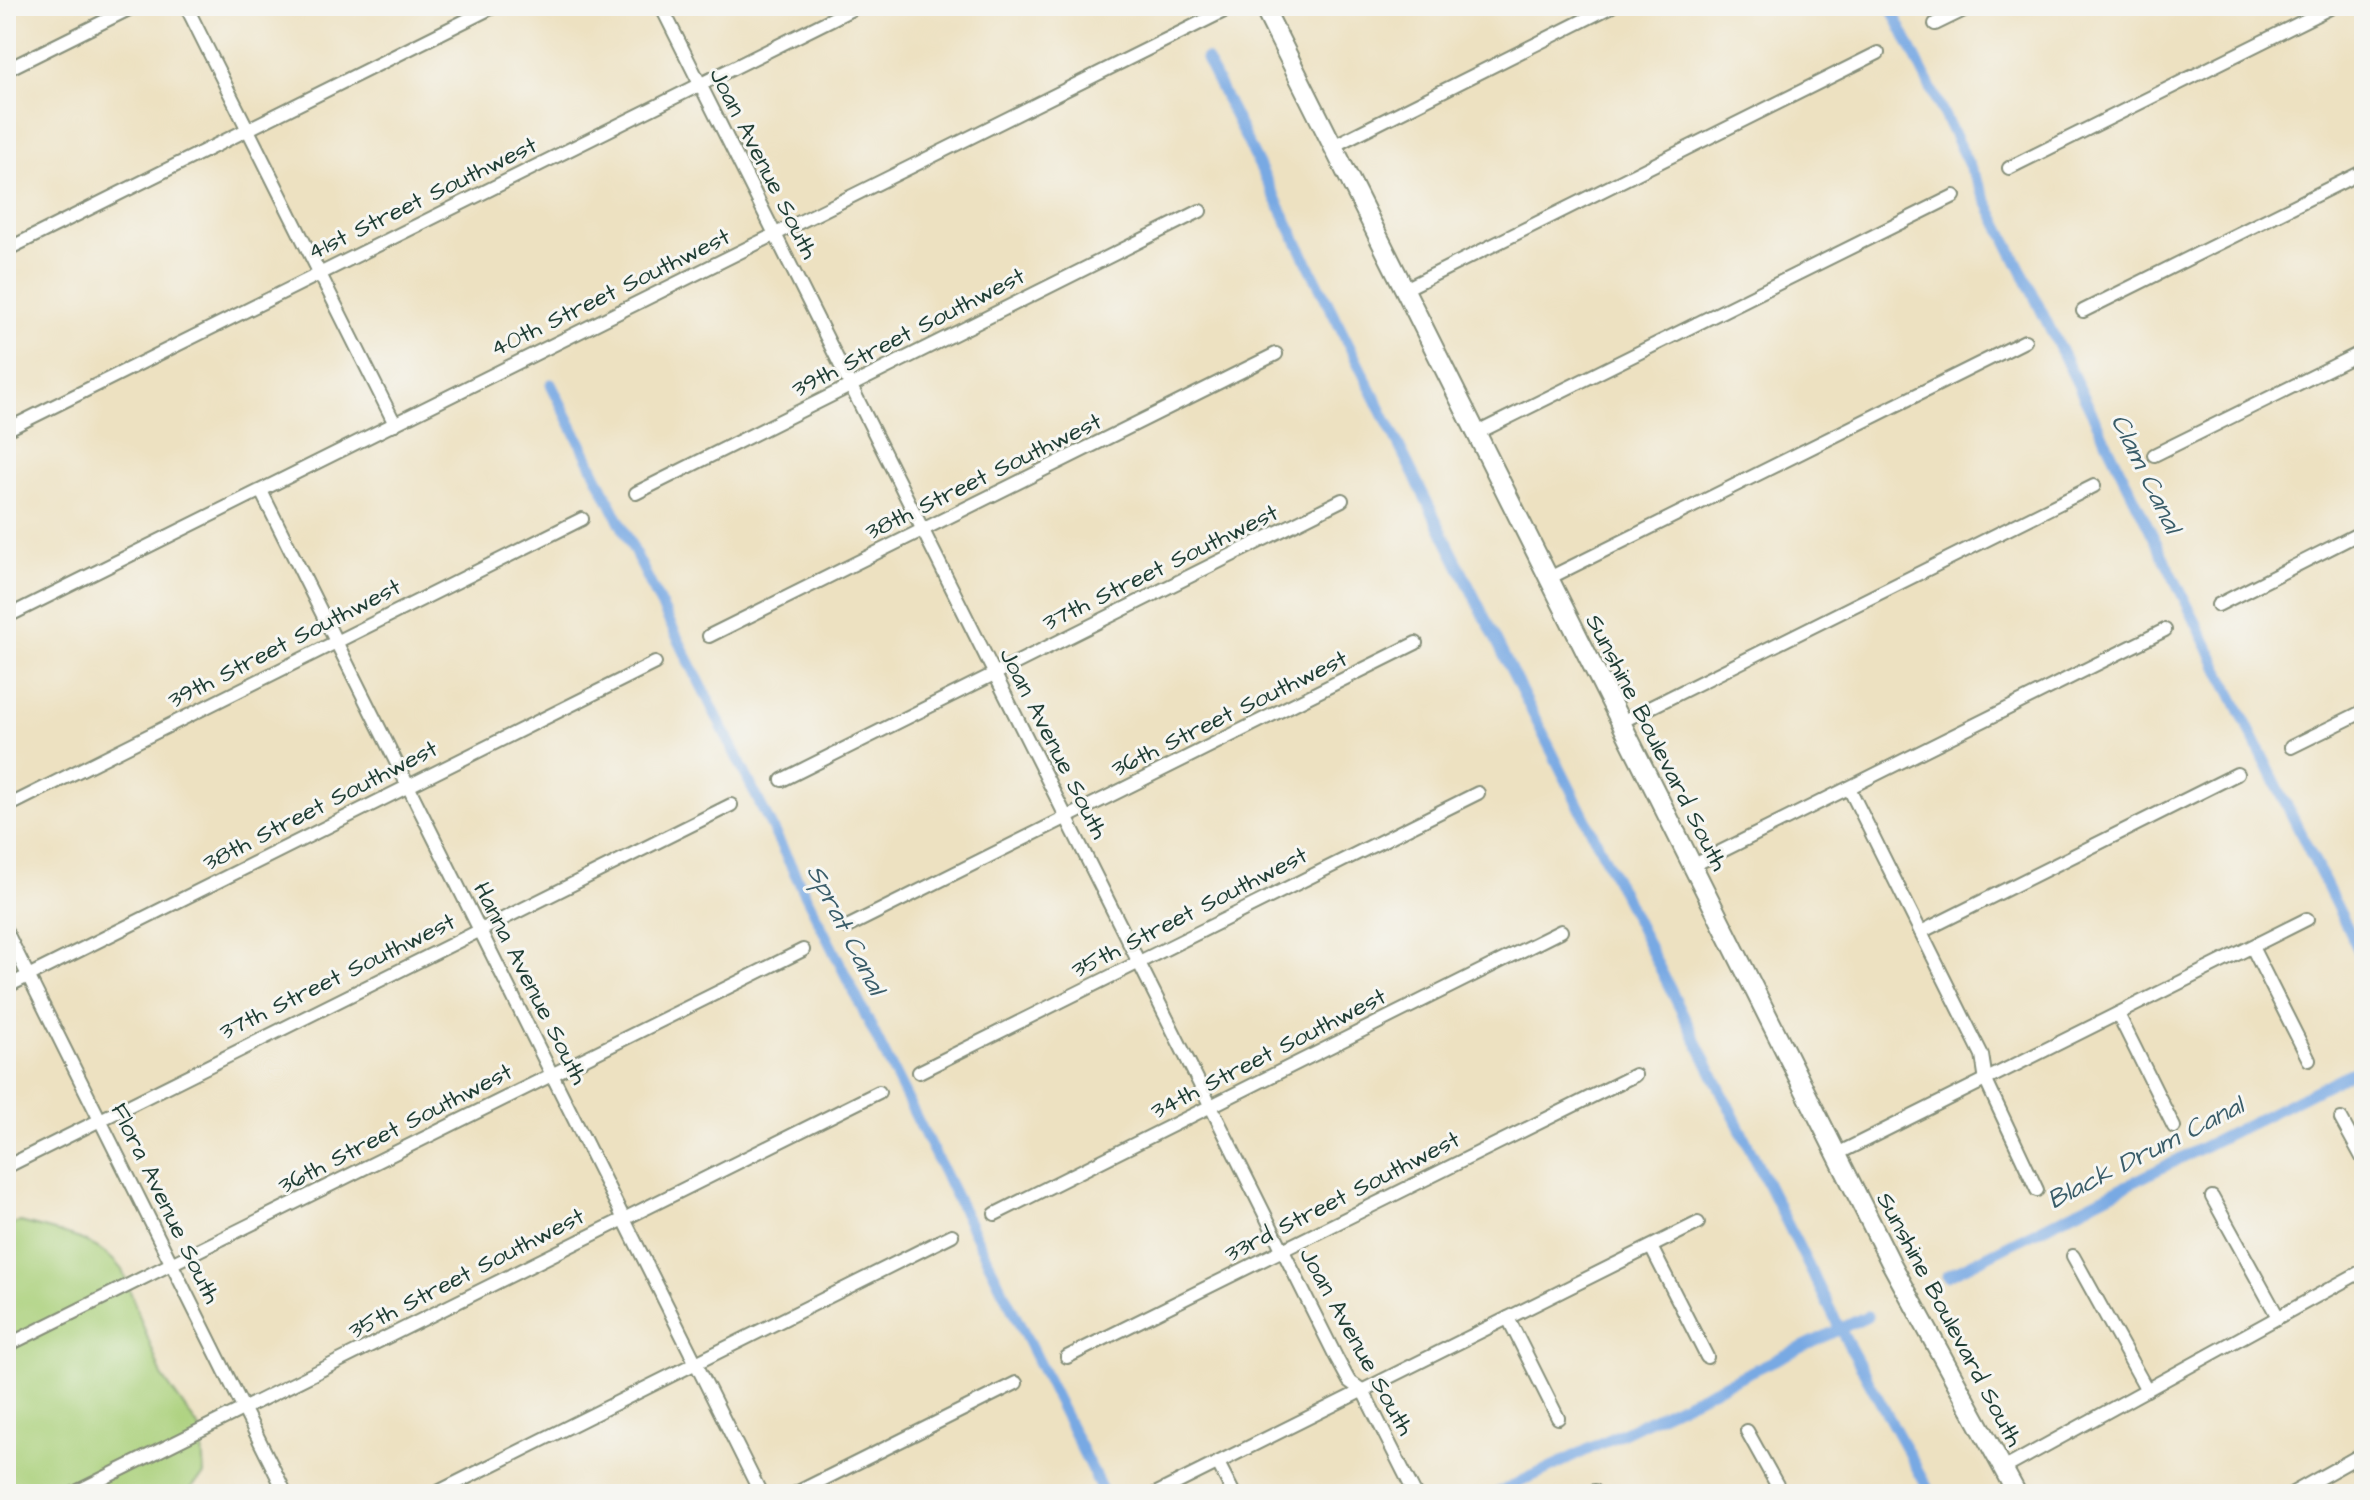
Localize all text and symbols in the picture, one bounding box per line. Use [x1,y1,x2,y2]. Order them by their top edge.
street label: Joan Avenue South [700,62,826,265]
street label: 41st Street Southwest [302,128,543,269]
street label: 40th Street Southwest [485,220,736,366]
street label: 39th Street Southwest [786,259,1031,407]
street label: 38th Street Southwest [859,405,1108,549]
water label: Clam Canal [2102,408,2192,542]
street label: 37th Street Southwest [1037,496,1284,640]
street label: 39th Street Southwest [162,570,407,718]
street label: Sunshine Boulevard South [1577,608,1736,877]
street label: Joan Avenue South [990,642,1116,845]
street label: 36th Street Southwest [1106,642,1354,786]
street label: 38th Street Southwest [197,732,444,880]
street label: 35th Street Southwest [1066,838,1314,987]
water label: Sprat Canal [798,858,896,1003]
street label: Hanna Avenue South [464,876,596,1091]
street label: 37th Street Southwest [214,905,461,1049]
street label: 34th Street Southwest [1145,980,1392,1128]
street label: 36th Street Southwest [272,1055,519,1203]
water label: Black Drum Canal [2041,1087,2252,1218]
street label: Flora Avenue South [102,1097,228,1310]
street label: 33rd Street Southwest [1219,1123,1466,1271]
street label: Sunshine Boulevard South [1867,1186,2031,1453]
street label: 35th Street Southwest [343,1199,591,1348]
street label: Joan Avenue South [1290,1241,1422,1442]

